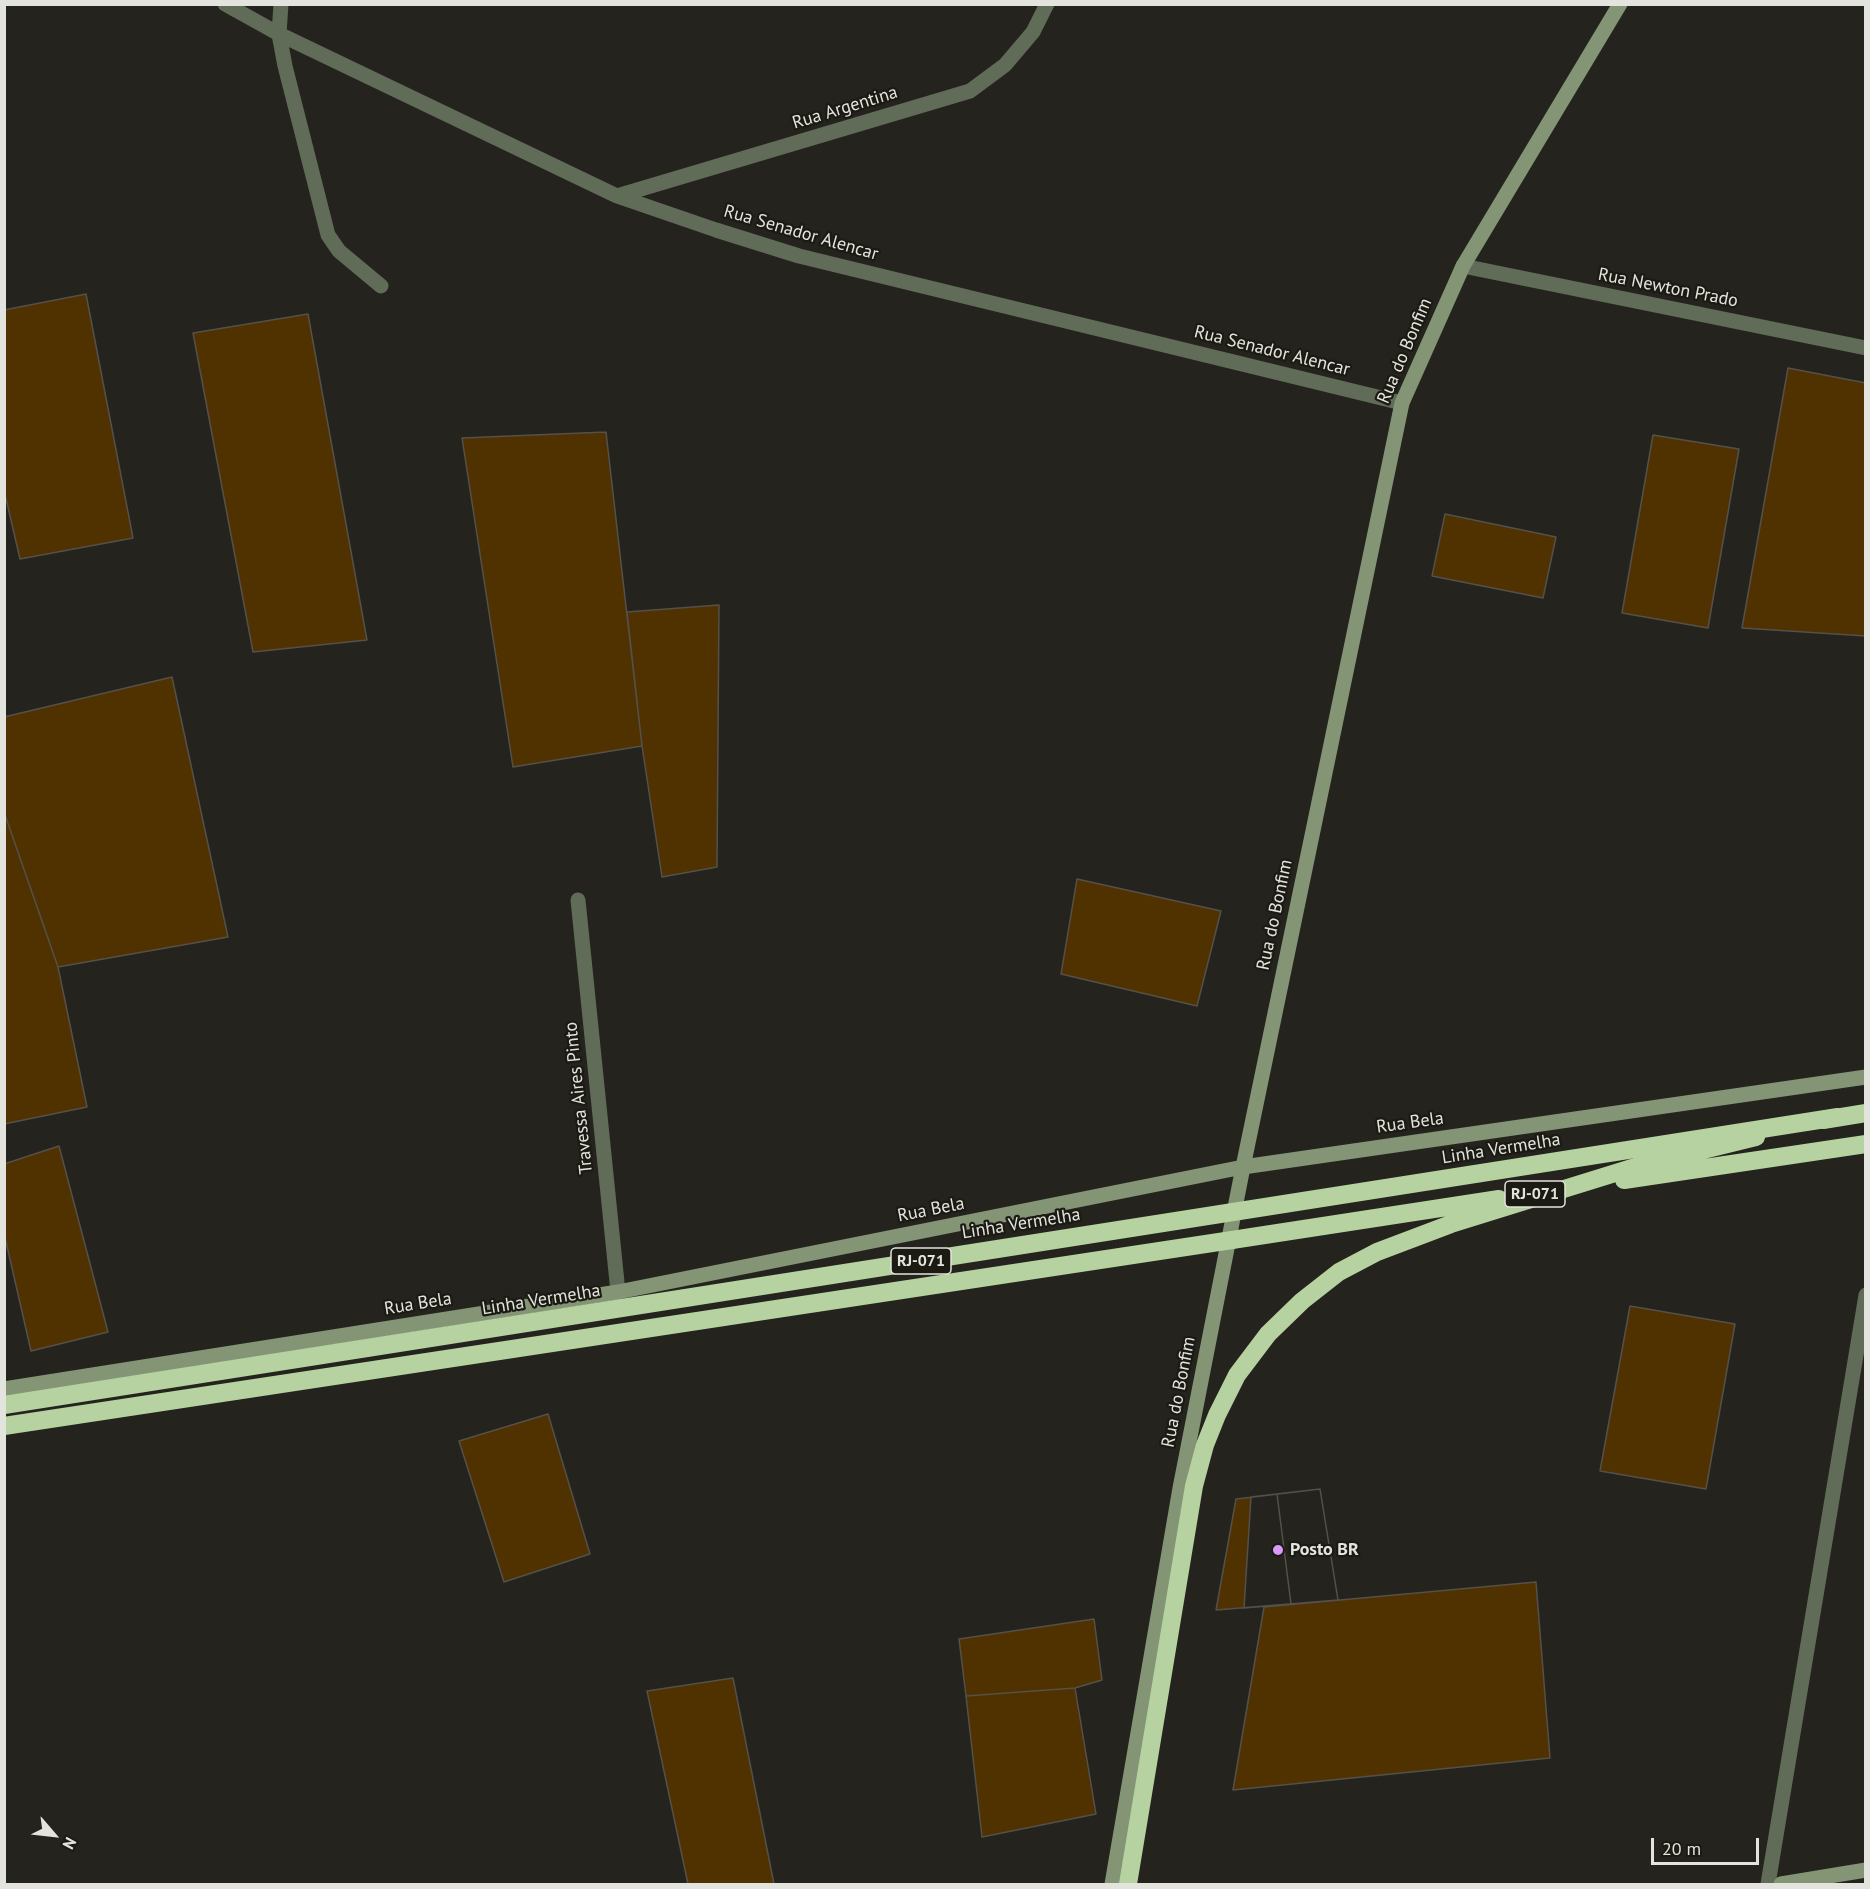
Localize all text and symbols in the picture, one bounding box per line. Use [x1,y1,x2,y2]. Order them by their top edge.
street label: Rua Argentina [790,82,900,134]
street label: Rua Senador Alencar [721,201,881,265]
street label: Rua Newton Prado [1596,264,1740,312]
street label: Rua do Bonfim [1373,295,1437,407]
street label: Rua Senador Alencar [1192,321,1352,381]
street label: Rua do Bonfim [1253,858,1297,972]
street label: Travessa Aires Pinto [560,1021,598,1175]
street label: Rua Bela [1375,1108,1445,1138]
street label: Linha Vermelha [1440,1129,1562,1169]
road number: RJ-071 [1505,1181,1565,1207]
street label: Rua Bela [896,1193,966,1227]
street label: Linha Vermelha [960,1204,1082,1244]
road number: RJ-071 [891,1248,951,1274]
street label: Linha Vermelha [480,1280,602,1320]
street label: Rua Bela [383,1288,453,1320]
street label: Rua do Bonfim [1158,1335,1200,1449]
place label: Posto BR [1290,1539,1359,1561]
marker: Posto BR [1271,1543,1285,1557]
north arrow [24,1805,84,1865]
scale bar [1654,1826,1762,1864]
text: N [59,1834,81,1853]
text: 20 m [1662,1837,1701,1860]

